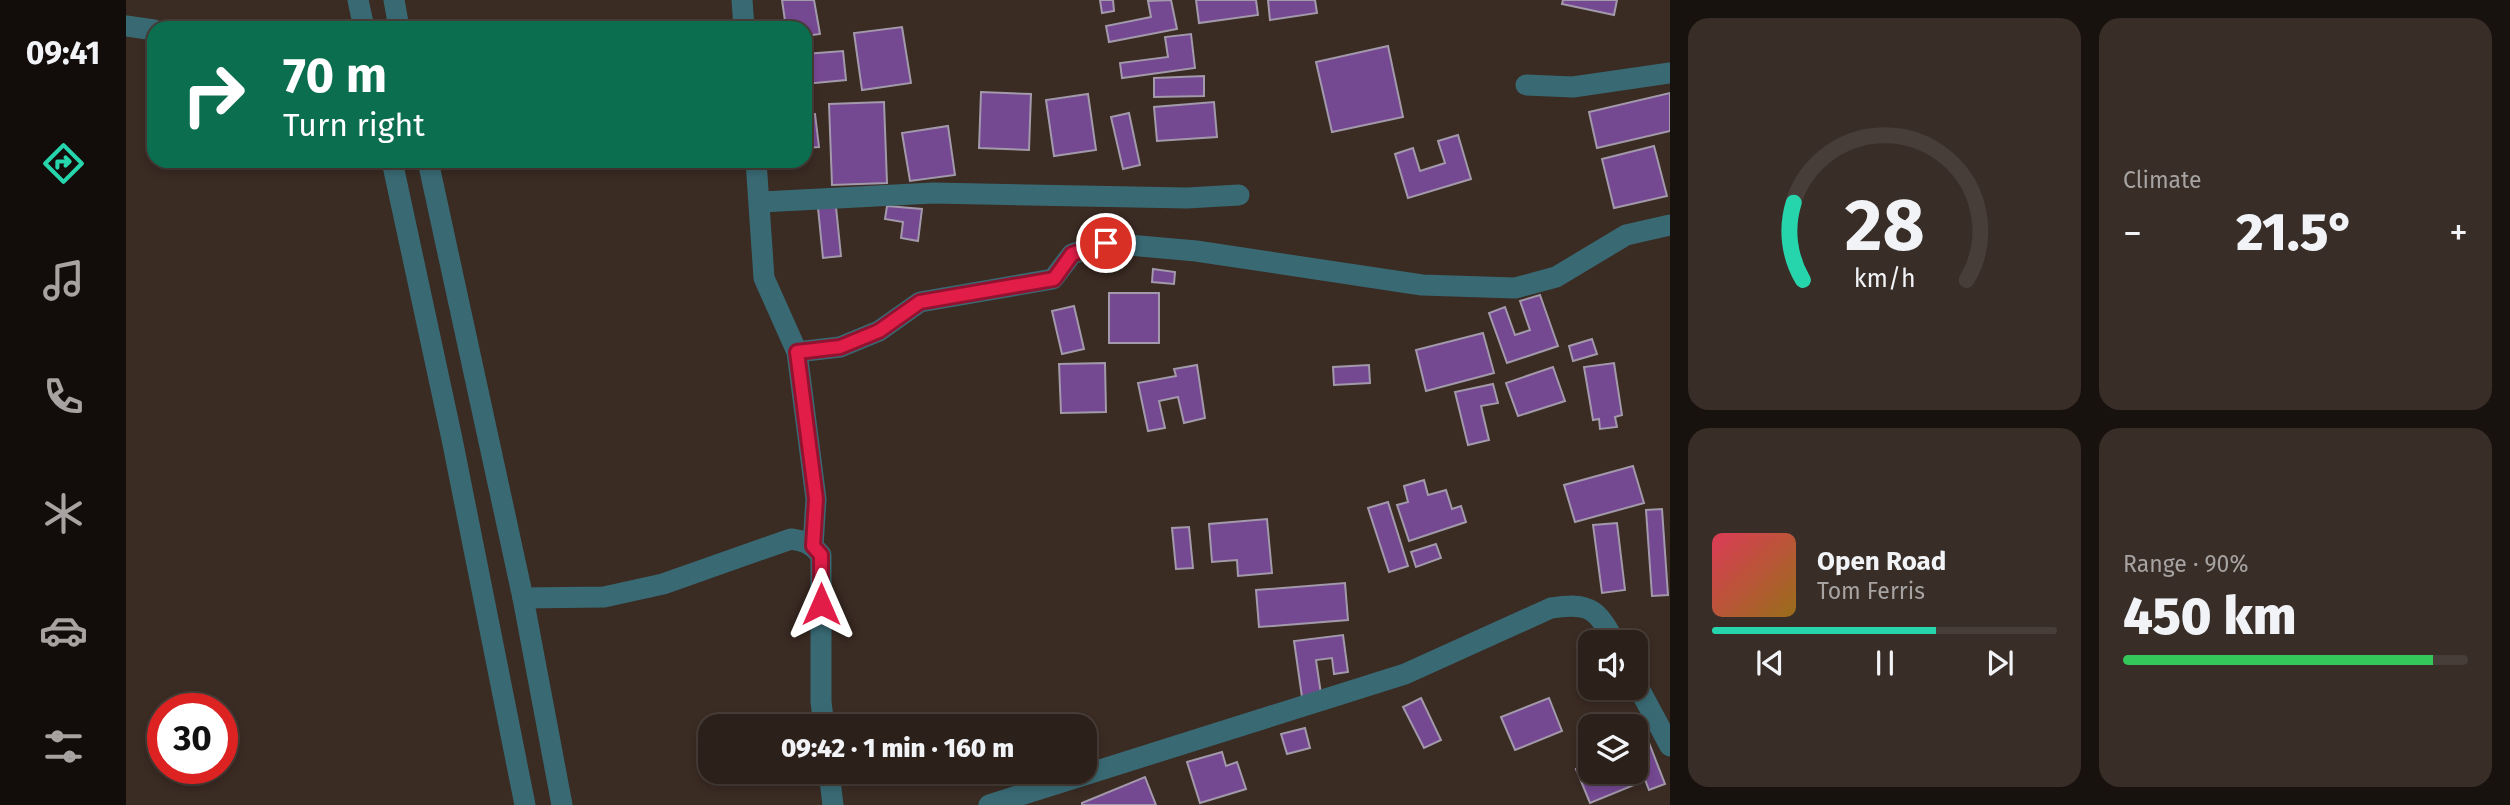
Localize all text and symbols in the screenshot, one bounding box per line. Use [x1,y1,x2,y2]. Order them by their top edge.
text: 09:41 [26,34,100,72]
text: 70 m [283,46,387,105]
icon: right [168,49,259,140]
text: Turn right [283,106,425,144]
icon: directions [39,139,88,188]
text: Climate [2123,166,2202,194]
text: 28 [1845,182,1924,269]
text: 21.5° [2236,201,2355,264]
text: − [2123,210,2142,256]
text: + [2449,210,2468,256]
pin [1076,213,1136,273]
icon: arrive [1087,224,1125,262]
icon: music [39,256,88,305]
text: km/h [1854,264,1915,294]
icon: phone [39,372,88,421]
icon: climate [39,489,88,538]
text: Open Road [1817,546,1946,577]
text: Range · 90% [2123,550,2248,578]
position arrow [784,567,858,641]
text: Tom Ferris [1817,577,1925,605]
text: 450 km [2123,585,2297,648]
icon: car [39,606,88,655]
map controls [1578,630,1648,784]
button: sound [1578,630,1648,700]
icon: previous [1751,644,1789,682]
icon: pause [1866,644,1904,682]
icon: next [1981,644,2019,682]
speed limit sign: 30 [147,693,238,784]
button: layers [1578,714,1648,784]
icon: filters [39,722,88,771]
text: 09:42 · 1 min · 160 m [781,733,1014,764]

